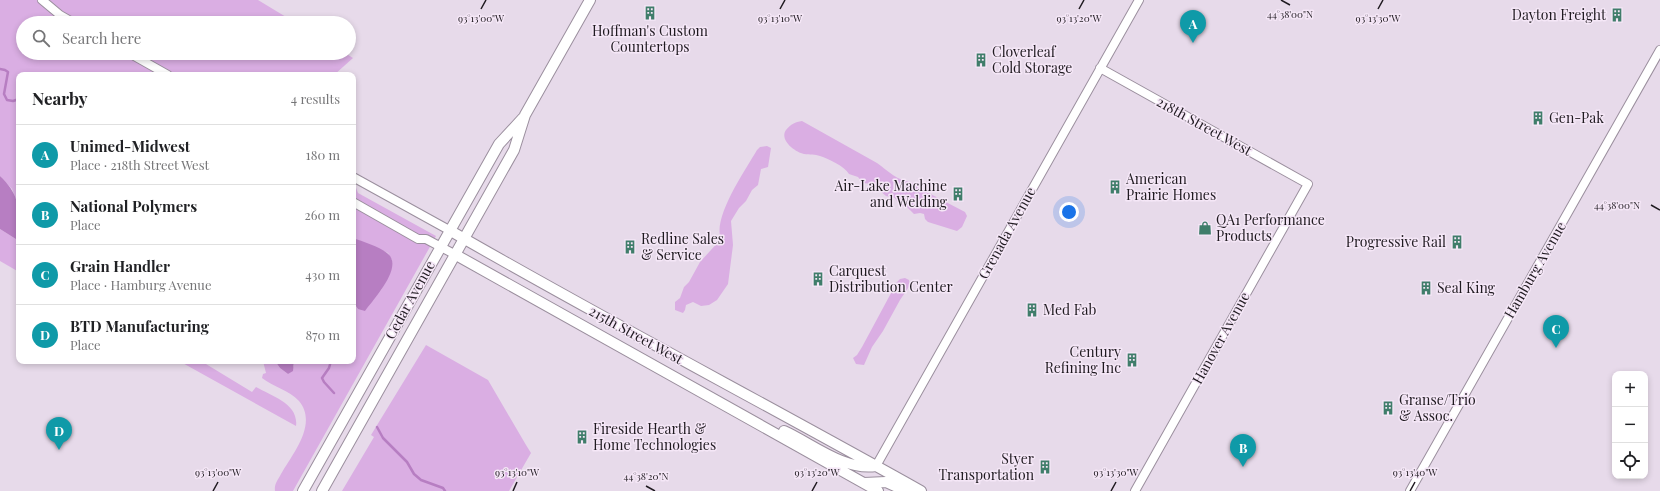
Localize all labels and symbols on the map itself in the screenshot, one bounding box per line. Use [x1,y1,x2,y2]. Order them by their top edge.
building icon: Hoffman's Custom Countertops [642,5,658,21]
place label: Dayton Freight [1512,5,1607,24]
text: 44°38'00"N [1267,7,1313,21]
building icon: Dayton Freight [1609,7,1625,23]
pin: A [1180,10,1206,43]
text: 93°13'00"W [458,11,505,25]
text: 93°13'10"W [758,11,803,25]
text: 93°13'20"W [1056,11,1102,25]
text: 93°13'30"W [1356,11,1401,25]
place label: Hoffman's Custom Countertops [592,21,709,56]
place label: Cloverleaf Cold Storage [992,42,1072,77]
building icon: Cloverleaf Cold Storage [973,52,989,68]
street label: 218th Street West [1153,92,1256,160]
place label: Gen-Pak [1549,108,1604,127]
building icon: Gen-Pak [1530,110,1546,126]
place label: American Prairie Homes [1125,169,1216,204]
place label: Air-Lake Machine and Welding [833,176,948,211]
building icon: American Prairie Homes [1107,179,1123,195]
street label: Grenada Avenue [973,183,1040,282]
building icon: Air-Lake Machine and Welding [950,186,966,202]
text: 44°38'00"N [1594,198,1640,212]
your location [1059,202,1079,222]
place label: QA1 Performance Products [1216,210,1325,245]
street label: Hamburg Avenue [1499,218,1570,322]
shop icon: QA1 Performance Products [1197,220,1213,236]
place label: Redline Sales & Service [641,229,724,264]
place label: Progressive Rail [1346,232,1446,251]
building icon: Progressive Rail [1449,234,1465,250]
building icon: Redline Sales & Service [622,239,638,255]
street label: Cedar Avenue [380,257,439,342]
place label: Carquest Distribution Center [829,261,953,296]
building icon: Carquest Distribution Center [810,271,826,287]
place label: Seal King [1437,278,1496,297]
building icon: Seal King [1418,280,1434,296]
street label: Hanover Avenue [1187,288,1254,387]
place label: Med Fab [1043,300,1096,319]
street label: 215th Street West [586,301,687,369]
building icon: Med Fab [1024,302,1040,318]
pin: C [1543,315,1569,348]
place label: Century Refining Inc [1045,342,1121,377]
building icon: Century Refining Inc [1124,352,1140,368]
place label: Granse/Trio & Assoc. [1399,390,1476,425]
building icon: Granse/Trio & Assoc. [1380,400,1396,416]
pin: D [46,417,72,450]
place label: Fireside Hearth & Home Technologies [593,419,716,454]
building icon: Fireside Hearth & Home Technologies [574,429,590,445]
pin: B [1230,434,1256,467]
place label: Styer Transportation [938,449,1035,484]
building icon: Styer Transportation [1037,459,1053,475]
text: 93°13'00"W [195,465,242,479]
text: 93°13'10"W [495,465,540,479]
text: 93°13'20"W [794,465,840,479]
text: 93°13'30"W [1094,465,1139,479]
text: 93°13'40"W [1393,465,1438,479]
text: 44°38'20"N [624,469,668,483]

